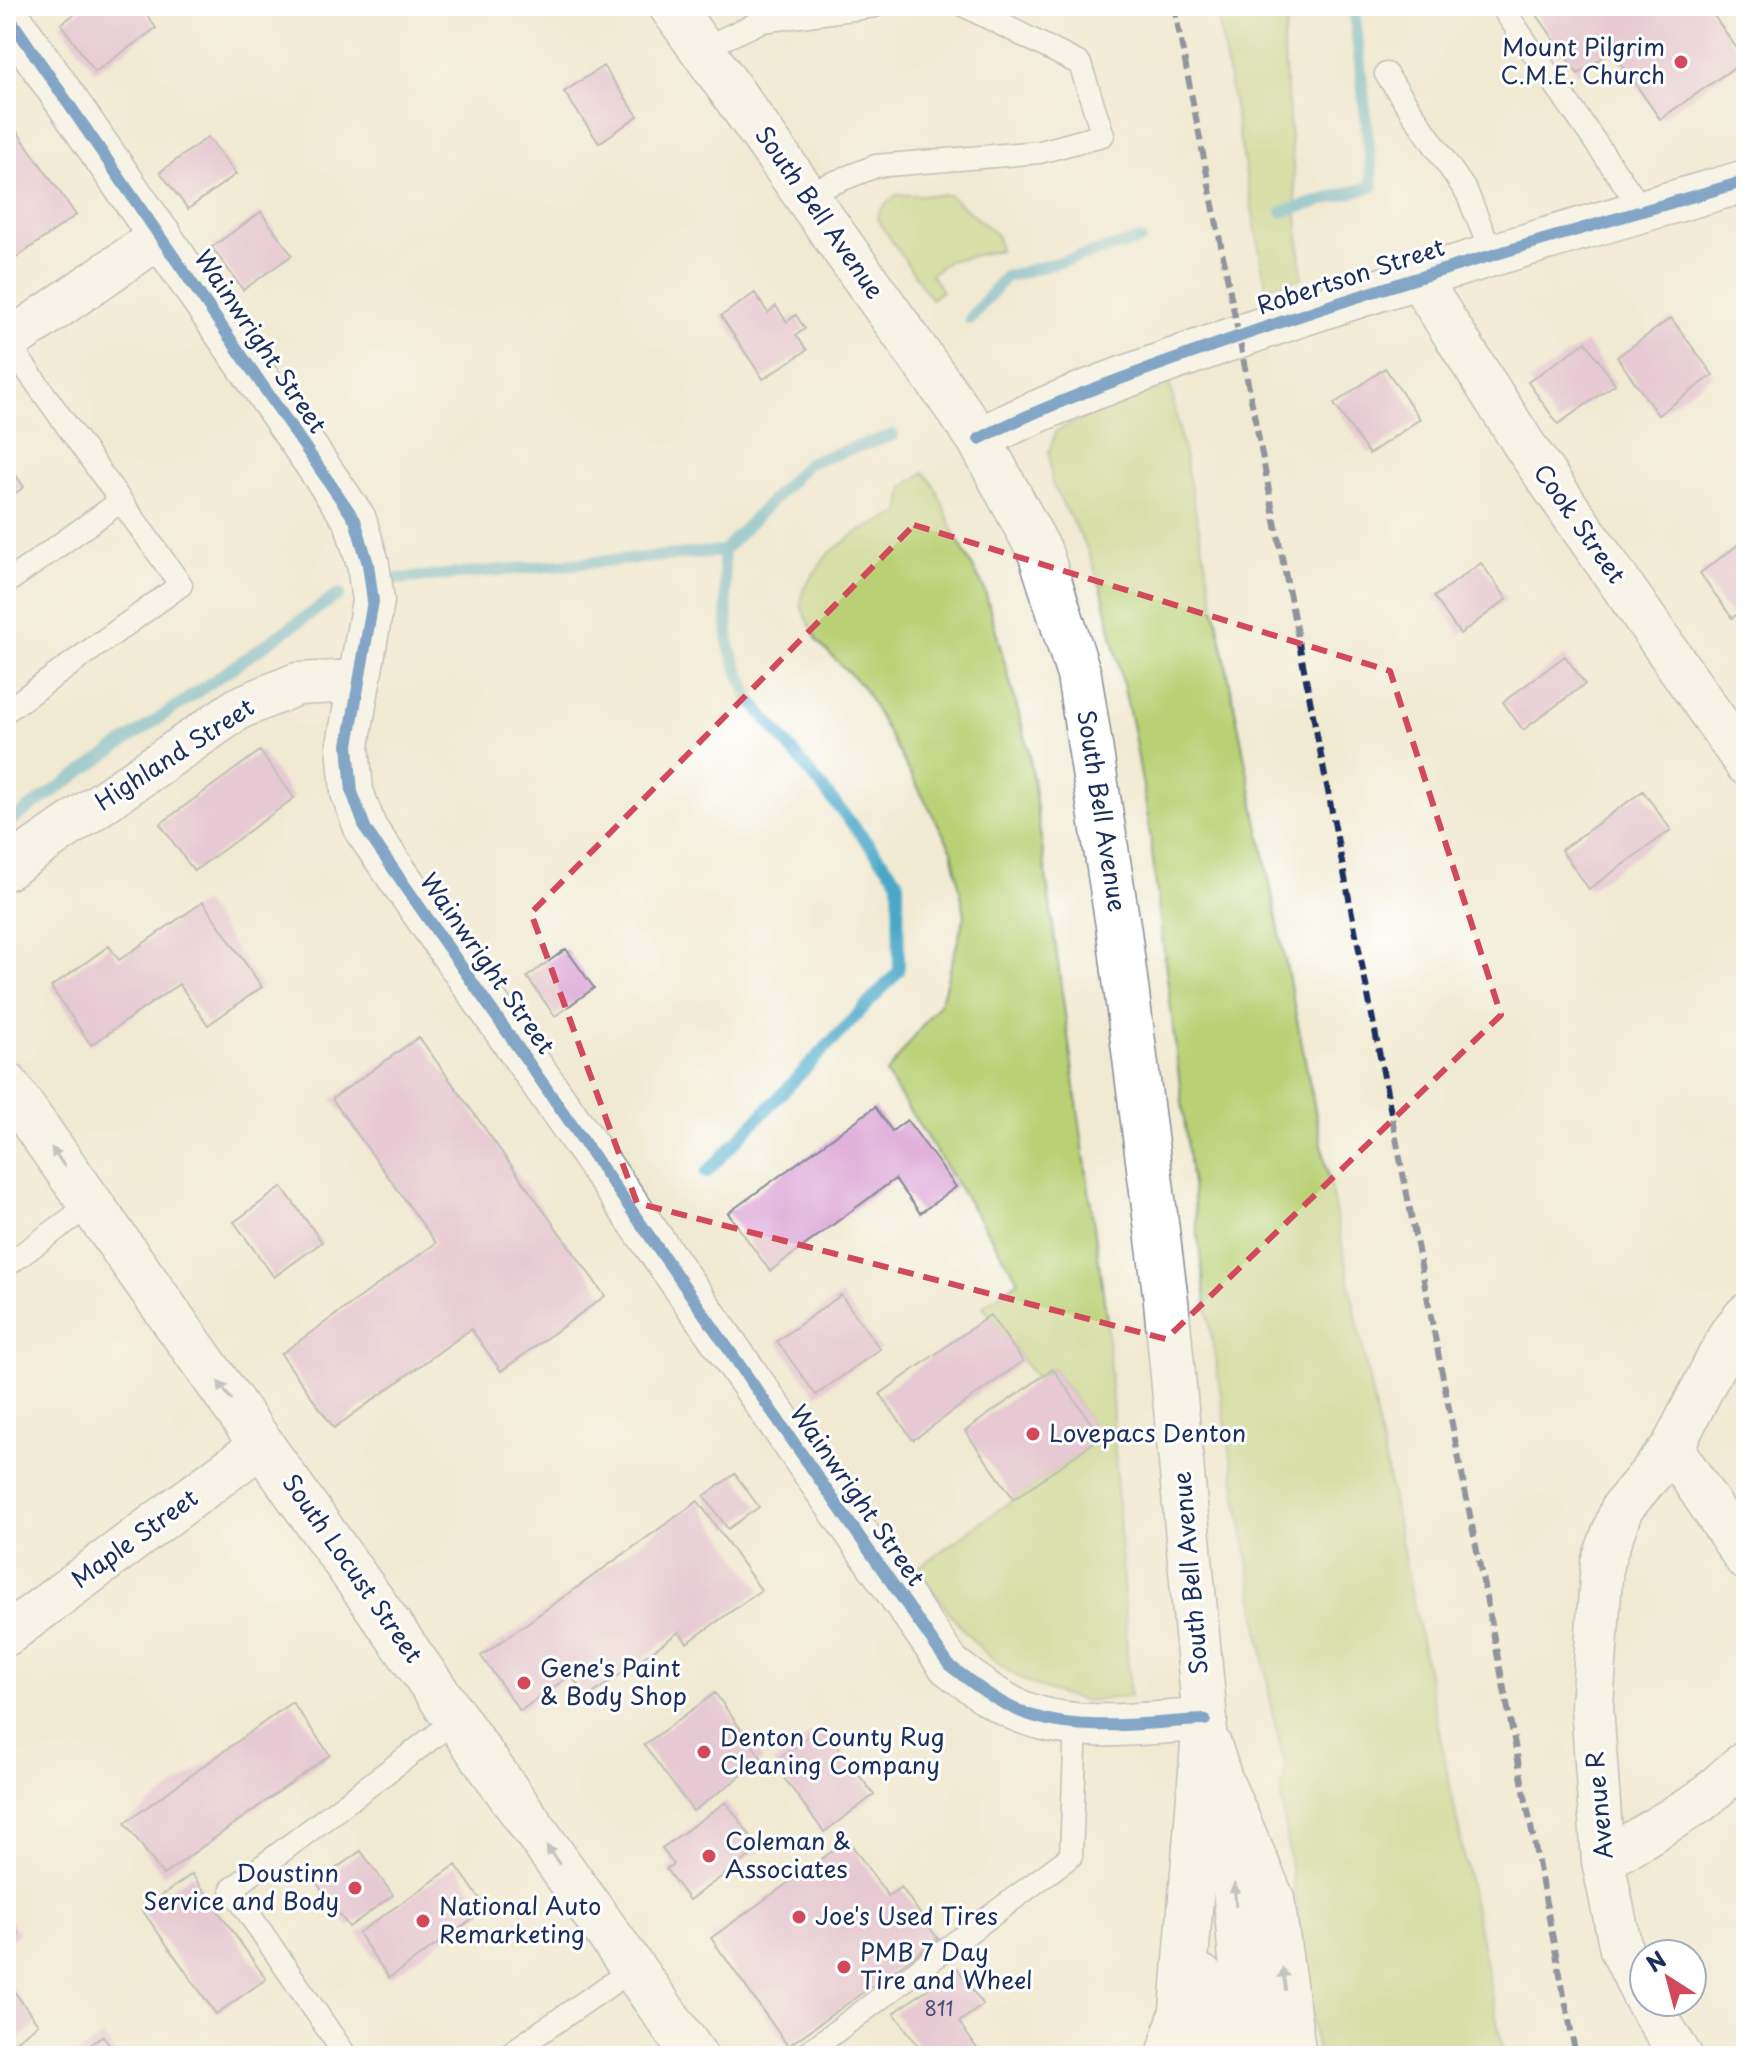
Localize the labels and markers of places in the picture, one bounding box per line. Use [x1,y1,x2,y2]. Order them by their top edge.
place label: Mount Pilgrim C.M.E. Church [1500,28,1665,92]
marker: Mount Pilgrim C.M.E. Church [1672,53,1690,71]
place label: Lovepacs Denton [1049,1414,1246,1450]
marker: Lovepacs Denton [1024,1425,1042,1443]
place label: Gene's Paint & Body Shop [540,1649,687,1713]
marker: Gene's Paint & Body Shop [515,1674,533,1692]
place label: Denton County Rug Cleaning Company [720,1718,945,1782]
marker: Denton County Rug Cleaning Company [695,1743,713,1761]
place label: Coleman & Associates [725,1822,851,1886]
marker: Coleman & Associates [700,1847,718,1865]
place label: Doustinn Service and Body [143,1854,339,1918]
marker: Doustinn Service and Body [346,1879,364,1897]
place label: National Auto Remarketing [439,1887,601,1951]
place label: Joe's Used Tires [815,1897,998,1933]
marker: Joe's Used Tires [790,1908,808,1926]
marker: National Auto Remarketing [414,1912,432,1930]
place label: PMB 7 Day Tire and Wheel [860,1933,1032,1997]
marker: PMB 7 Day Tire and Wheel [835,1958,853,1976]

